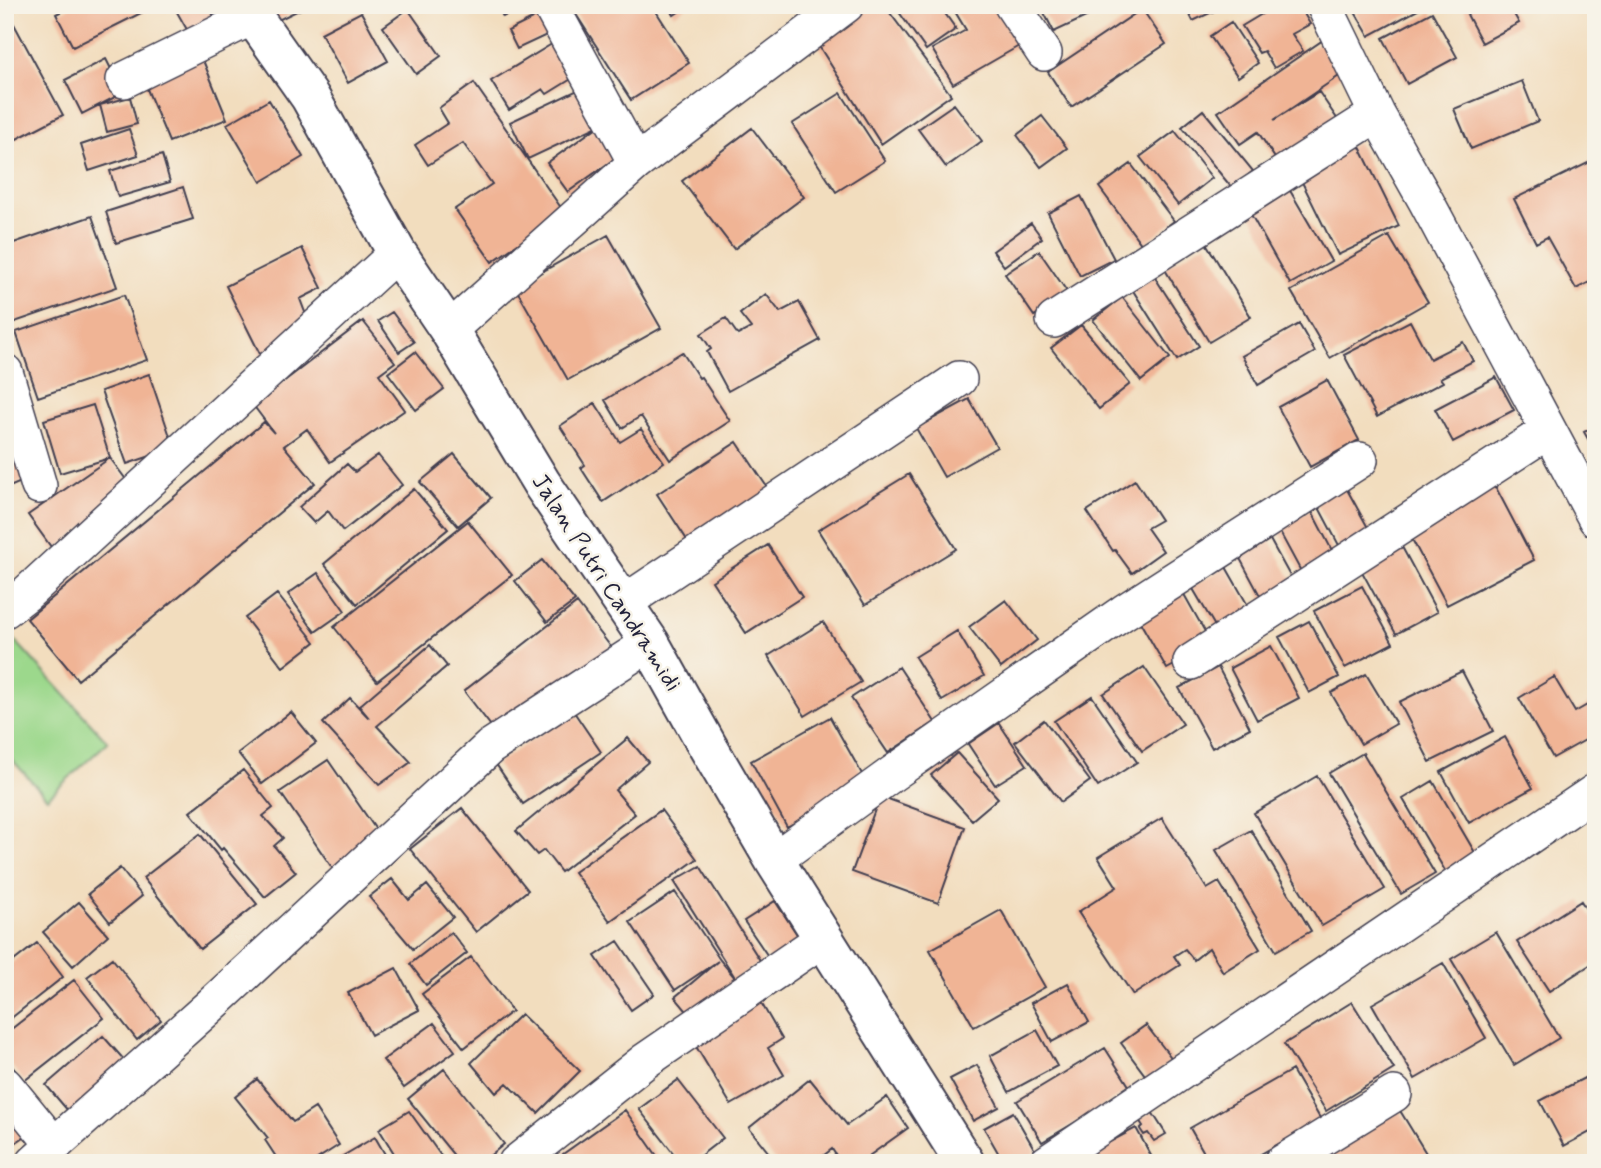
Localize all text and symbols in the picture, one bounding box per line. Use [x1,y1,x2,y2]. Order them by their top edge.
street label: Jalan Putri Candramidi [524,468,688,698]

